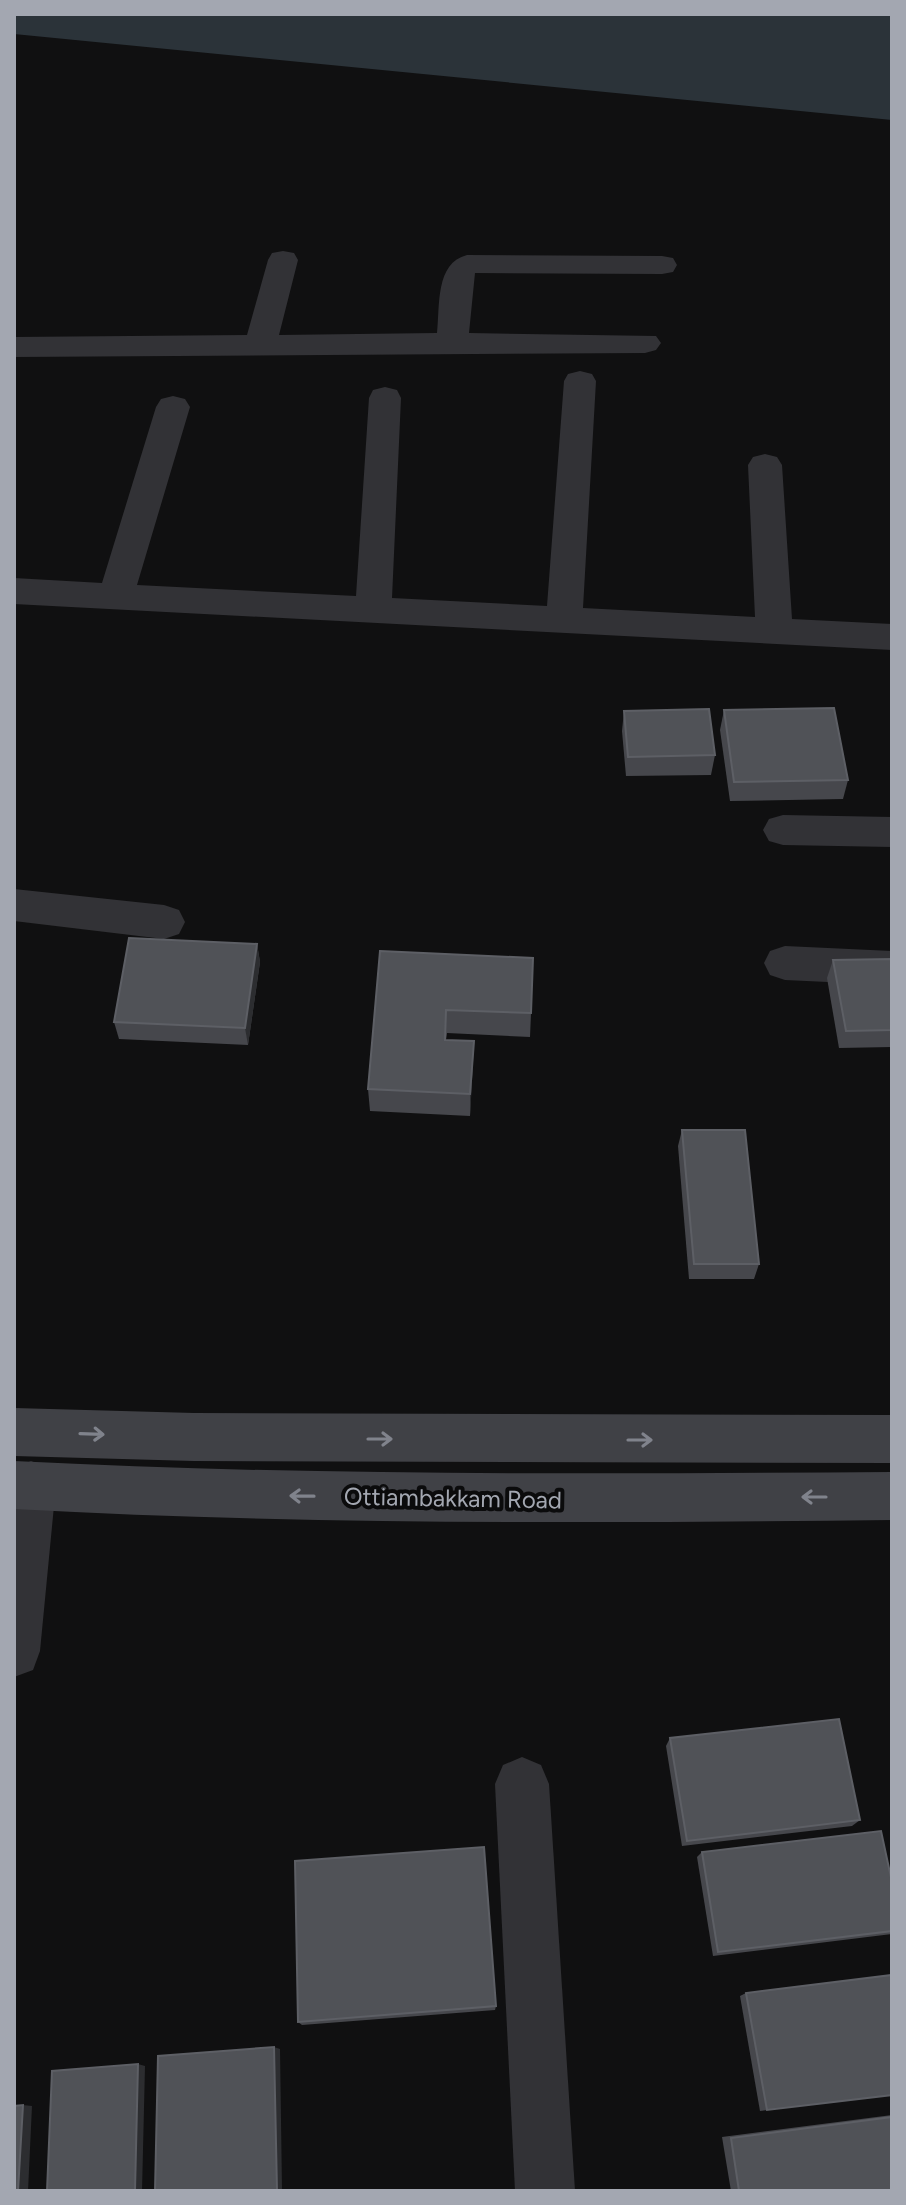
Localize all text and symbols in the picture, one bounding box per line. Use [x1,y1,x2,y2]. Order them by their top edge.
one-way arrow [78,1427,105,1442]
one-way arrow [366,1431,393,1447]
one-way arrow [626,1432,653,1448]
street label: Ottiambakkam Road [344,1482,562,1514]
one-way arrow [289,1488,316,1504]
one-way arrow [801,1489,828,1505]

